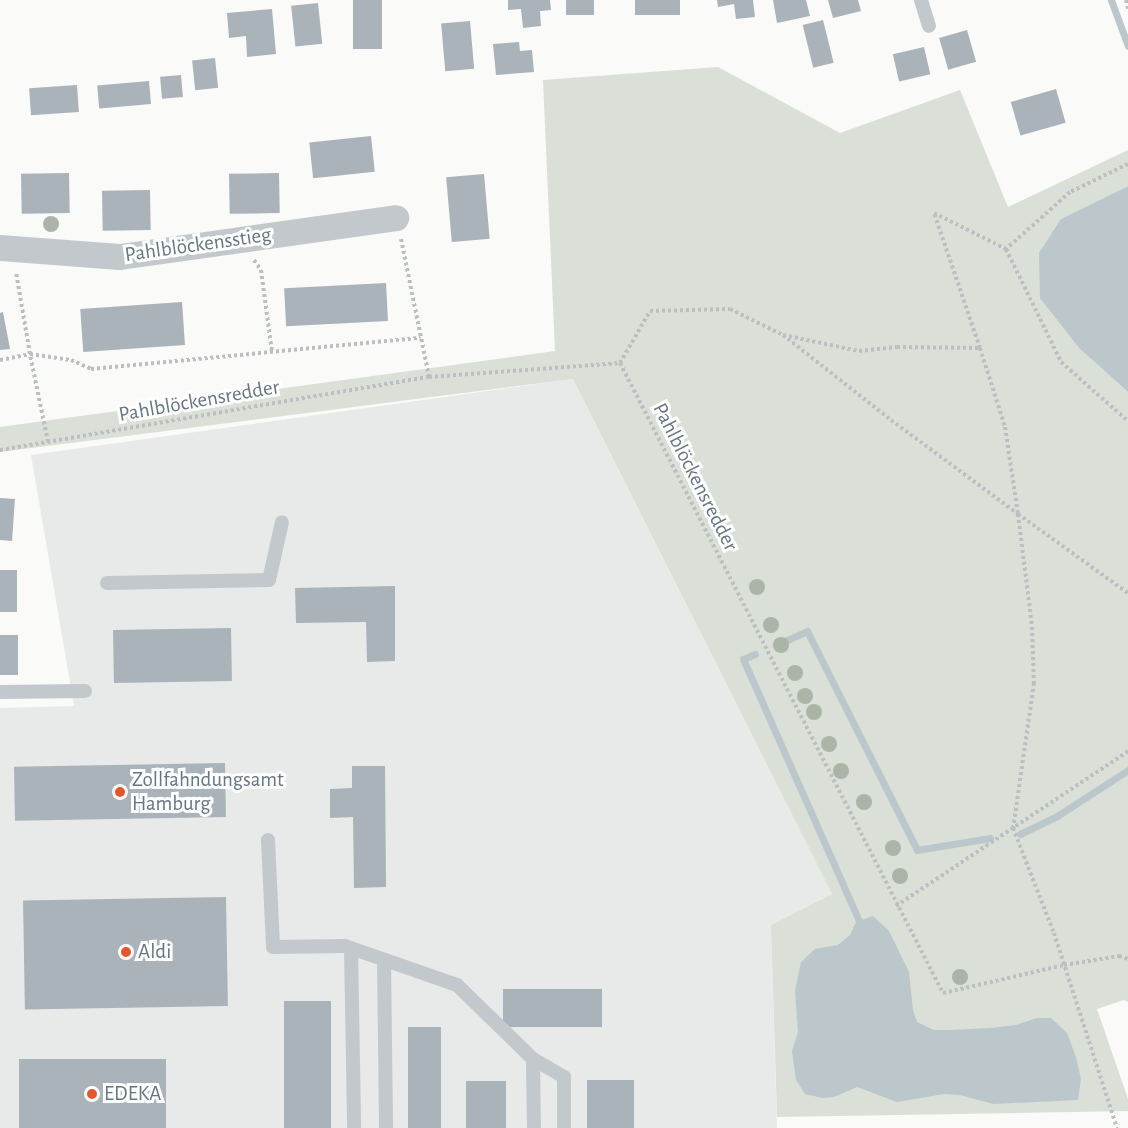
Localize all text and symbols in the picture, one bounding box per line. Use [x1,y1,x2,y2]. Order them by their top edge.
street label: Pahlblöckensstieg [123,222,273,268]
street label: Pahlblöckensredder [117,374,281,428]
street label: Pahlblöckensredder [647,399,743,555]
place label: Zollfahndungsamt Hamburg [132,767,284,817]
marker: Zollfahndungsamt Hamburg [113,785,127,799]
place label: Aldi [138,939,171,965]
marker: Aldi [119,945,133,959]
place label: EDEKA [104,1081,161,1107]
marker: EDEKA [85,1087,99,1101]

